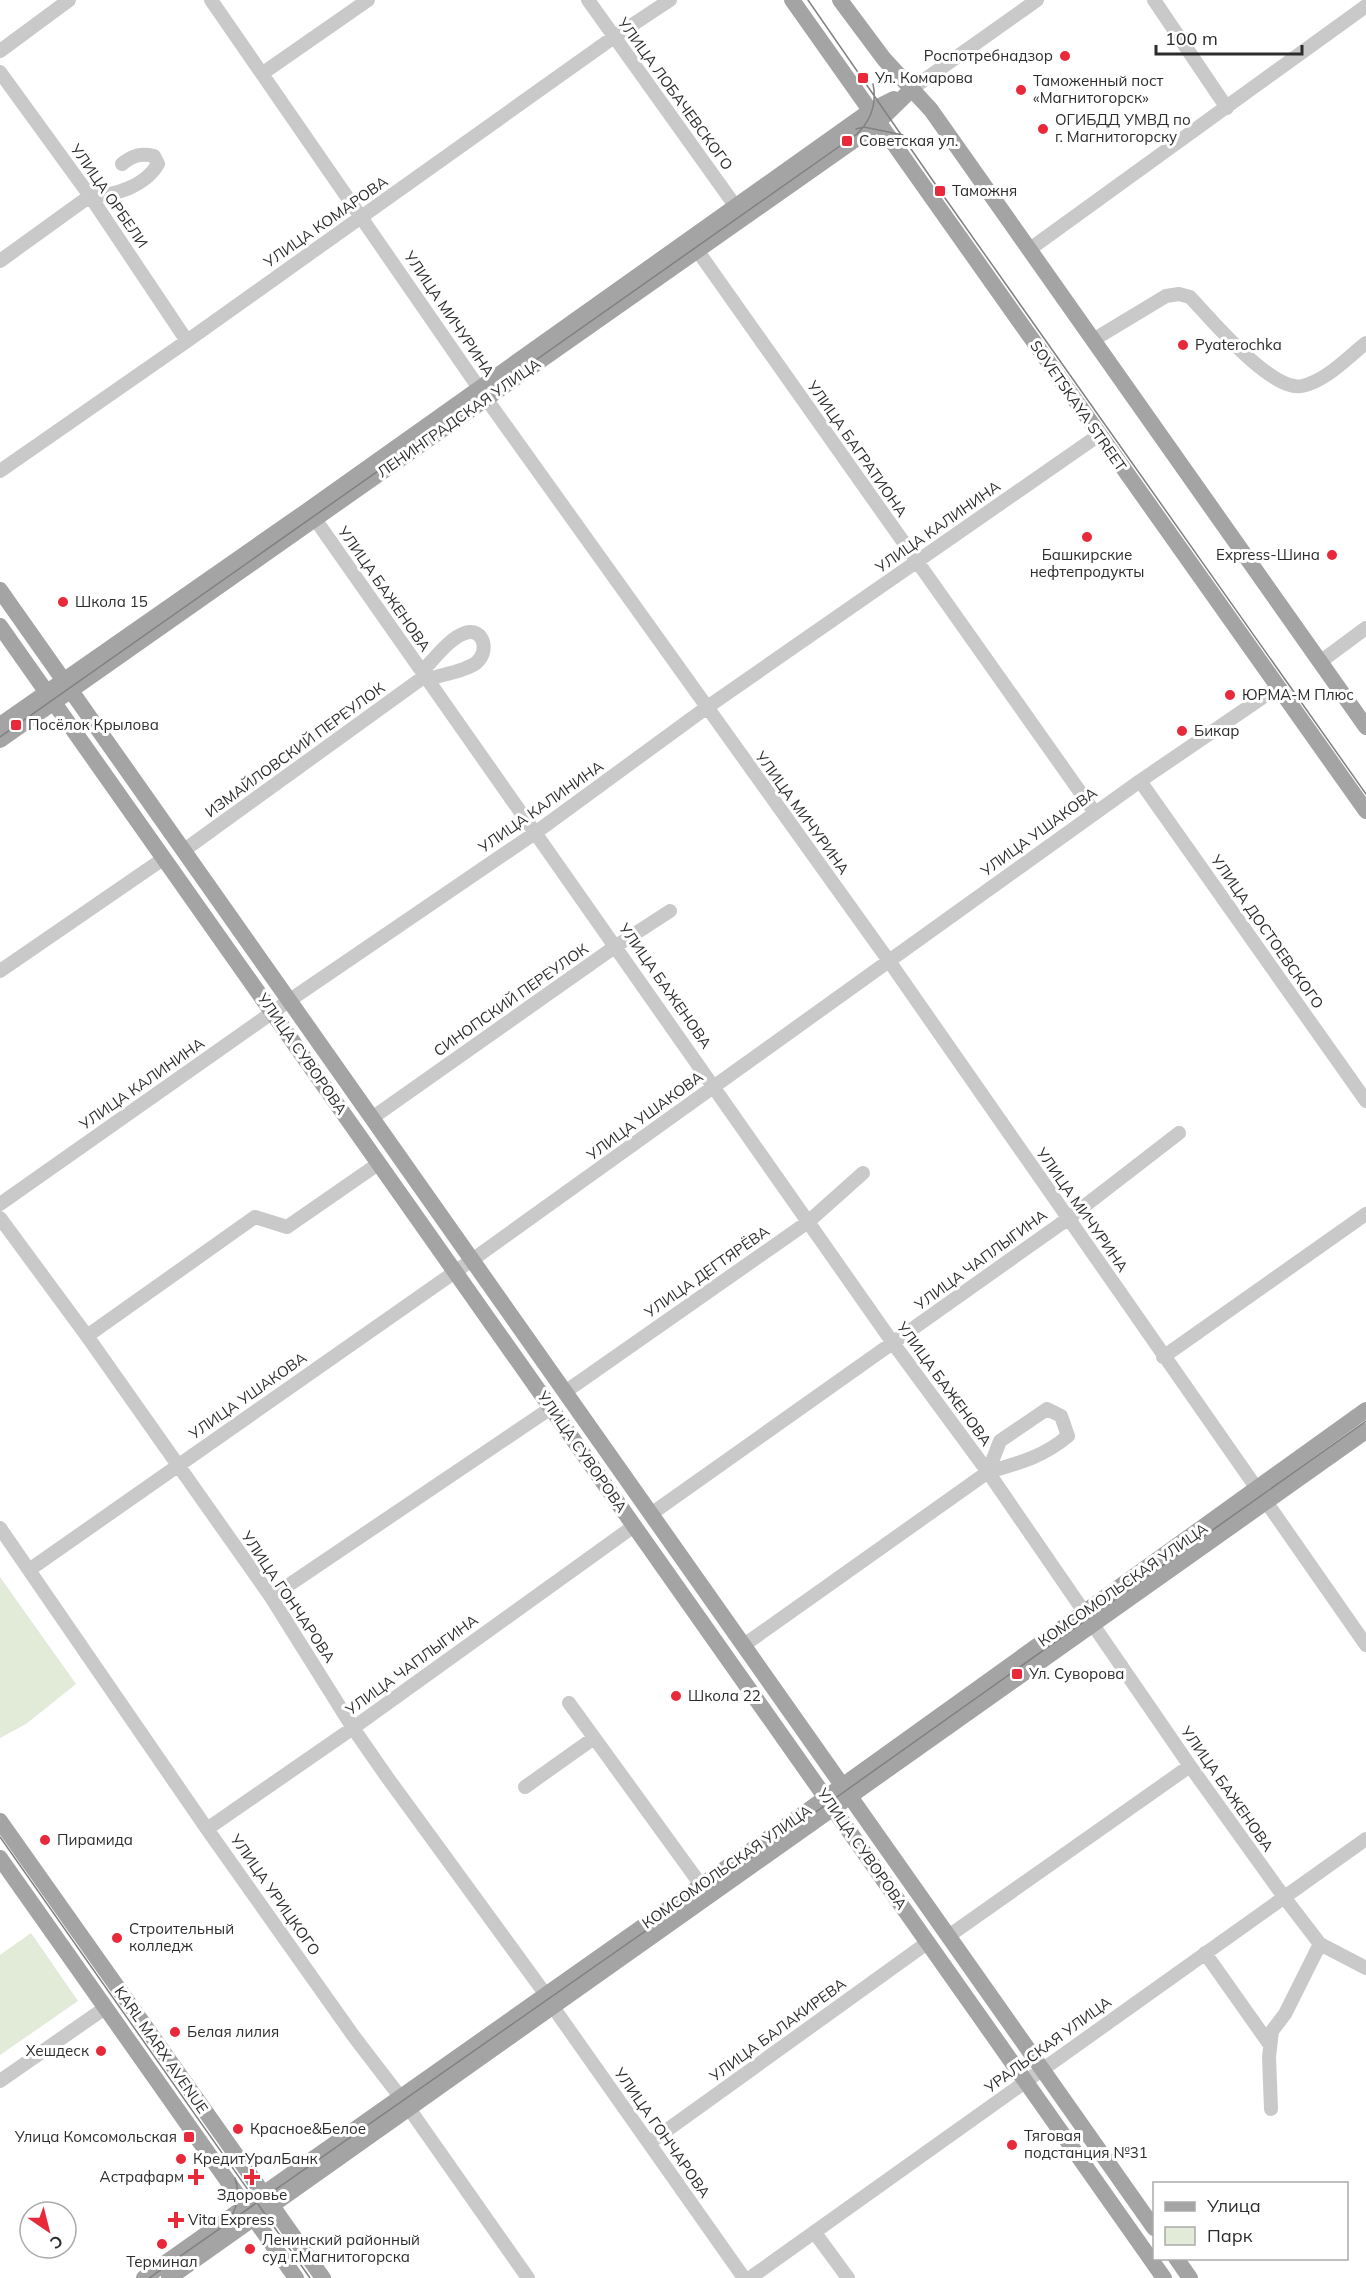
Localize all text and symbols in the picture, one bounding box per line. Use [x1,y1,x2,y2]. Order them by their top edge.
street label: УЛИЦА ЛОБАЧЕВСКОГО [613,13,737,174]
scale bar [1156,18,1302,56]
text: 100 m [1165,27,1218,50]
place label: Роспотребнадзор [924,46,1053,65]
marker: Роспотребнадзор [1058,49,1072,63]
place label: Ул. Комарова [874,68,973,87]
marker: Ул. Комарова [856,71,870,85]
place label: Таможенный пост «Магнитогорск» [1033,71,1163,107]
marker: Таможенный пост «Магнитогорск» [1014,83,1028,97]
place label: ОГИБДД УМВД по г. Магнитогорску [1055,110,1191,146]
marker: ОГИБДД УМВД по г. Магнитогорску [1036,122,1050,136]
place label: Советская ул. [859,131,958,150]
marker: Советская ул. [840,134,854,148]
street label: УЛИЦА ОРБЕЛИ [66,139,152,251]
street label: УЛИЦА КОМАРОВА [259,172,391,272]
place label: Таможня [952,181,1017,200]
marker: Таможня [933,184,947,198]
street label: УЛИЦА МИЧУРИНА [400,246,499,380]
place label: Pyaterochka [1195,335,1282,354]
street label: SOVETSKAYA STREET [1026,337,1131,475]
marker: Pyaterochka [1176,338,1190,352]
street label: ЛЕНИНГРАДСКАЯ УЛИЦА [373,354,544,481]
street label: УЛИЦА БАГРАТИОНА [803,376,912,520]
street label: УЛИЦА КАЛИНИНА [871,476,1004,577]
street label: УЛИЦА БАЖЕНОВА [333,522,435,655]
marker: Башкирские нефтепродукты [1080,530,1094,544]
place label: Башкирские нефтепродукты [1030,545,1144,581]
place label: Express-Шина [1216,545,1320,564]
marker: Express-Шина [1325,548,1339,562]
place label: Школа 15 [75,592,148,611]
marker: Школа 15 [56,595,70,609]
street label: ИЗМАЙЛОВСКИЙ ПЕРЕУЛОК [201,678,388,821]
place label: ЮРМА-М Плюс [1242,685,1354,704]
marker: ЮРМА-М Плюс [1223,688,1237,702]
place label: Посёлок Крылова [28,715,159,734]
marker: Посёлок Крылова [9,718,23,732]
place label: Бикар [1194,721,1239,740]
marker: Бикар [1175,724,1189,738]
street label: УЛИЦА МИЧУРИНА [751,747,853,878]
street label: УЛИЦА КАЛИНИНА [474,756,607,857]
street label: УЛИЦА УШАКОВА [976,783,1101,881]
street label: УЛИЦА ДОСТОЕВСКОГО [1206,850,1328,1012]
street label: УЛИЦА БАЖЕНОВА [614,919,716,1052]
street label: СИНОПСКИЙ ПЕРЕУЛОК [430,939,592,1060]
street label: УЛИЦА СУВОРОВА [253,989,351,1118]
street label: УЛИЦА КАЛИНИНА [75,1033,208,1134]
street label: УЛИЦА УШАКОВА [582,1067,707,1165]
street label: УЛИЦА МИЧУРИНА [1032,1143,1132,1276]
street label: УЛИЦА ЧАПЛЫГИНА [910,1205,1051,1315]
street label: УЛИЦА ДЕГТЯРЁВА [640,1221,773,1322]
street label: УЛИЦА БАЖЕНОВА [892,1317,996,1449]
street label: УЛИЦА УШАКОВА [184,1348,310,1444]
street label: УЛИЦА СУВОРОВА [533,1387,631,1516]
street label: КОМСОМОЛЬСКАЯ УЛИЦА [1034,1519,1211,1651]
street label: УЛИЦА ГОНЧАРОВА [237,1527,339,1666]
street label: УЛИЦА ЧАПЛЫГИНА [341,1610,482,1720]
place label: Ул. Суворова [1028,1664,1125,1683]
marker: Ул. Суворова [1010,1667,1024,1681]
place label: Школа 22 [688,1686,761,1705]
marker: Школа 22 [669,1689,683,1703]
street label: УЛИЦА БАЖЕНОВА [1176,1722,1278,1855]
street label: УЛИЦА СУВОРОВА [813,1784,911,1913]
street label: КОМСОМОЛЬСКАЯ УЛИЦА [638,1801,815,1933]
place label: Пирамида [57,1830,133,1849]
street label: УЛИЦА УРИЦКОГО [226,1830,324,1959]
marker: Пирамида [38,1833,52,1847]
place label: Строительный колледж [129,1919,234,1955]
marker: Строительный колледж [110,1931,124,1945]
street label: УЛИЦА БАЛАКИРЕВА [705,1974,850,2086]
street label: KARL MARX AVENUE [110,1982,213,2117]
street label: УРАЛЬСКАЯ УЛИЦА [980,1992,1115,2098]
place label: Белая лилия [187,2022,279,2041]
marker: Белая лилия [168,2025,182,2039]
place label: Хешдеск [26,2041,90,2060]
marker: Хешдеск [94,2044,108,2058]
street label: УЛИЦА ГОНЧАРОВА [610,2063,715,2201]
place label: Красное&Белое [250,2119,366,2138]
marker: Красное&Белое [231,2122,245,2136]
place label: Тяговая подстанция №31 [1024,2126,1148,2162]
place label: Улица Комсомольская [14,2127,177,2146]
marker: Улица Комсомольская [182,2130,196,2144]
marker: Тяговая подстанция №31 [1005,2138,1019,2152]
place label: КредитУралБанк [193,2149,318,2168]
marker: КредитУралБанк [174,2152,188,2166]
place label: Астрафарм [100,2167,184,2186]
marker: Астрафарм [189,2170,203,2184]
marker: Здоровье [245,2170,259,2184]
legend [1153,2182,1348,2260]
place label: Здоровье [217,2185,287,2204]
text: Улица [1206,2194,1261,2217]
north arrow [18,2200,78,2260]
place label: Vita Express [188,2210,274,2229]
marker: Vita Express [169,2213,183,2227]
text: Парк [1207,2224,1253,2247]
place label: Ленинский районный суд г.Магнитогорска [262,2230,420,2266]
text: С [46,2231,67,2254]
marker: Терминал [155,2237,169,2251]
marker: Ленинский районный суд г.Магнитогорска [243,2242,257,2256]
place label: Терминал [126,2252,198,2271]

